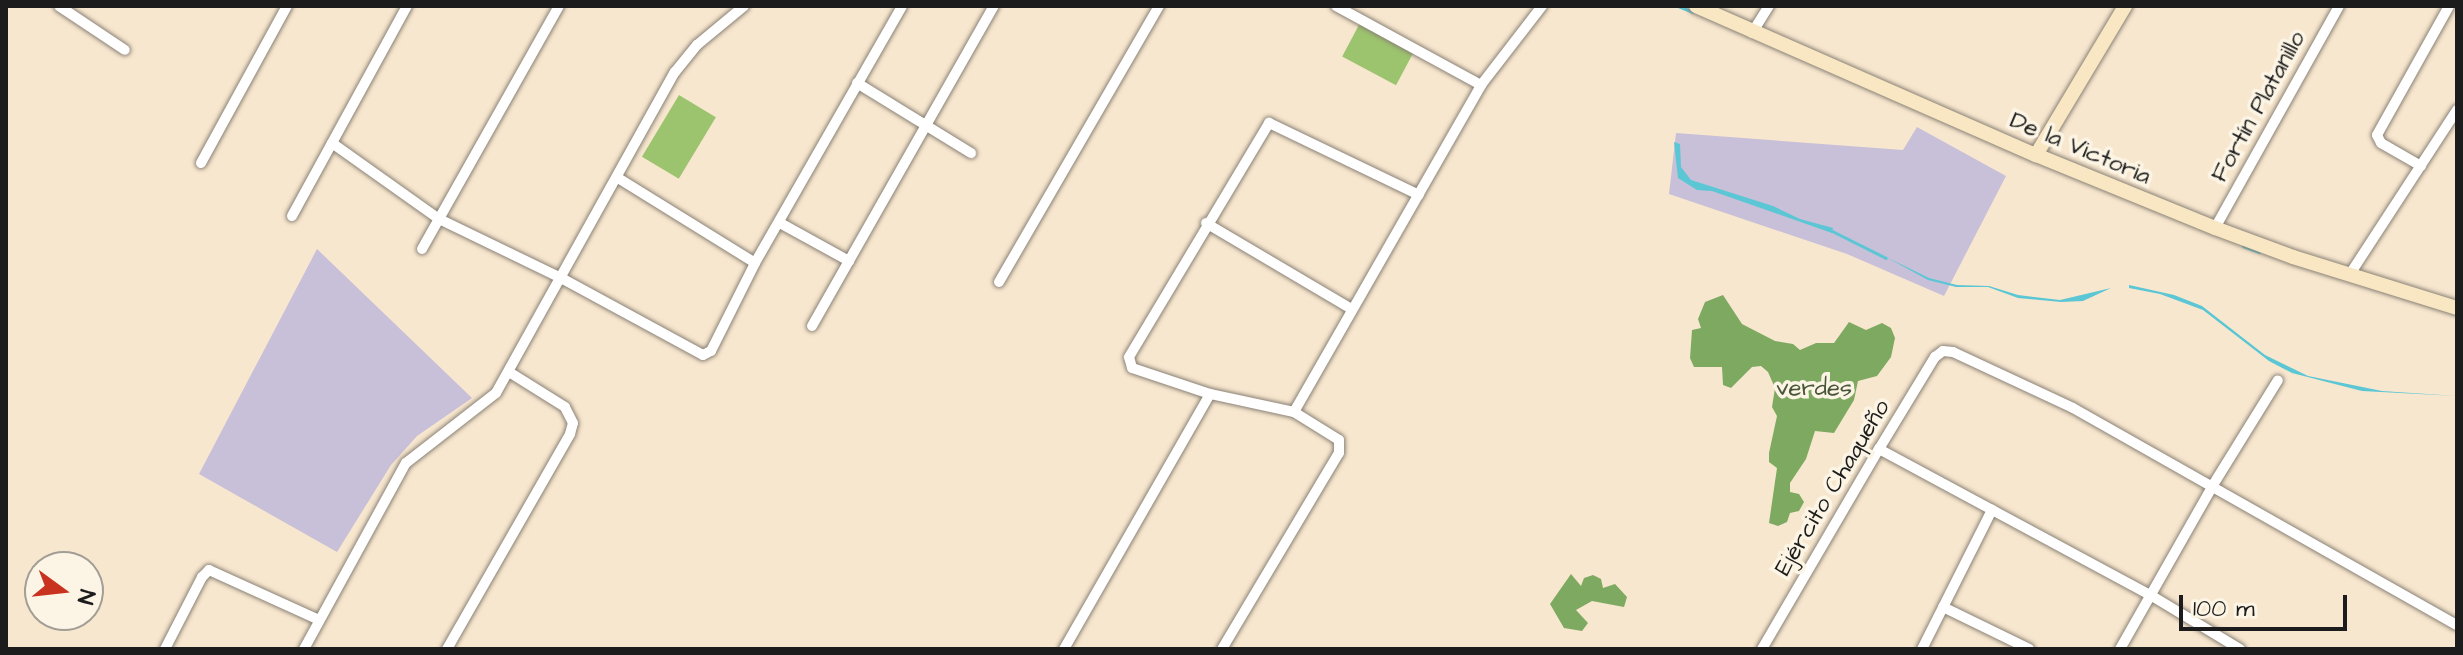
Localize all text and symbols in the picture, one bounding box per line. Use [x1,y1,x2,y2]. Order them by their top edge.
street label: Fortín Platanillo [2206,26,2312,188]
street label: De la Victoria [2005,106,2155,192]
park label: verdes [1776,375,1852,403]
street label: Ejército Chaqueño [1769,395,1897,581]
north arrow [24,551,104,631]
scale bar [2183,579,2351,629]
text: N [69,586,102,607]
text: 100 m [2193,592,2255,626]

